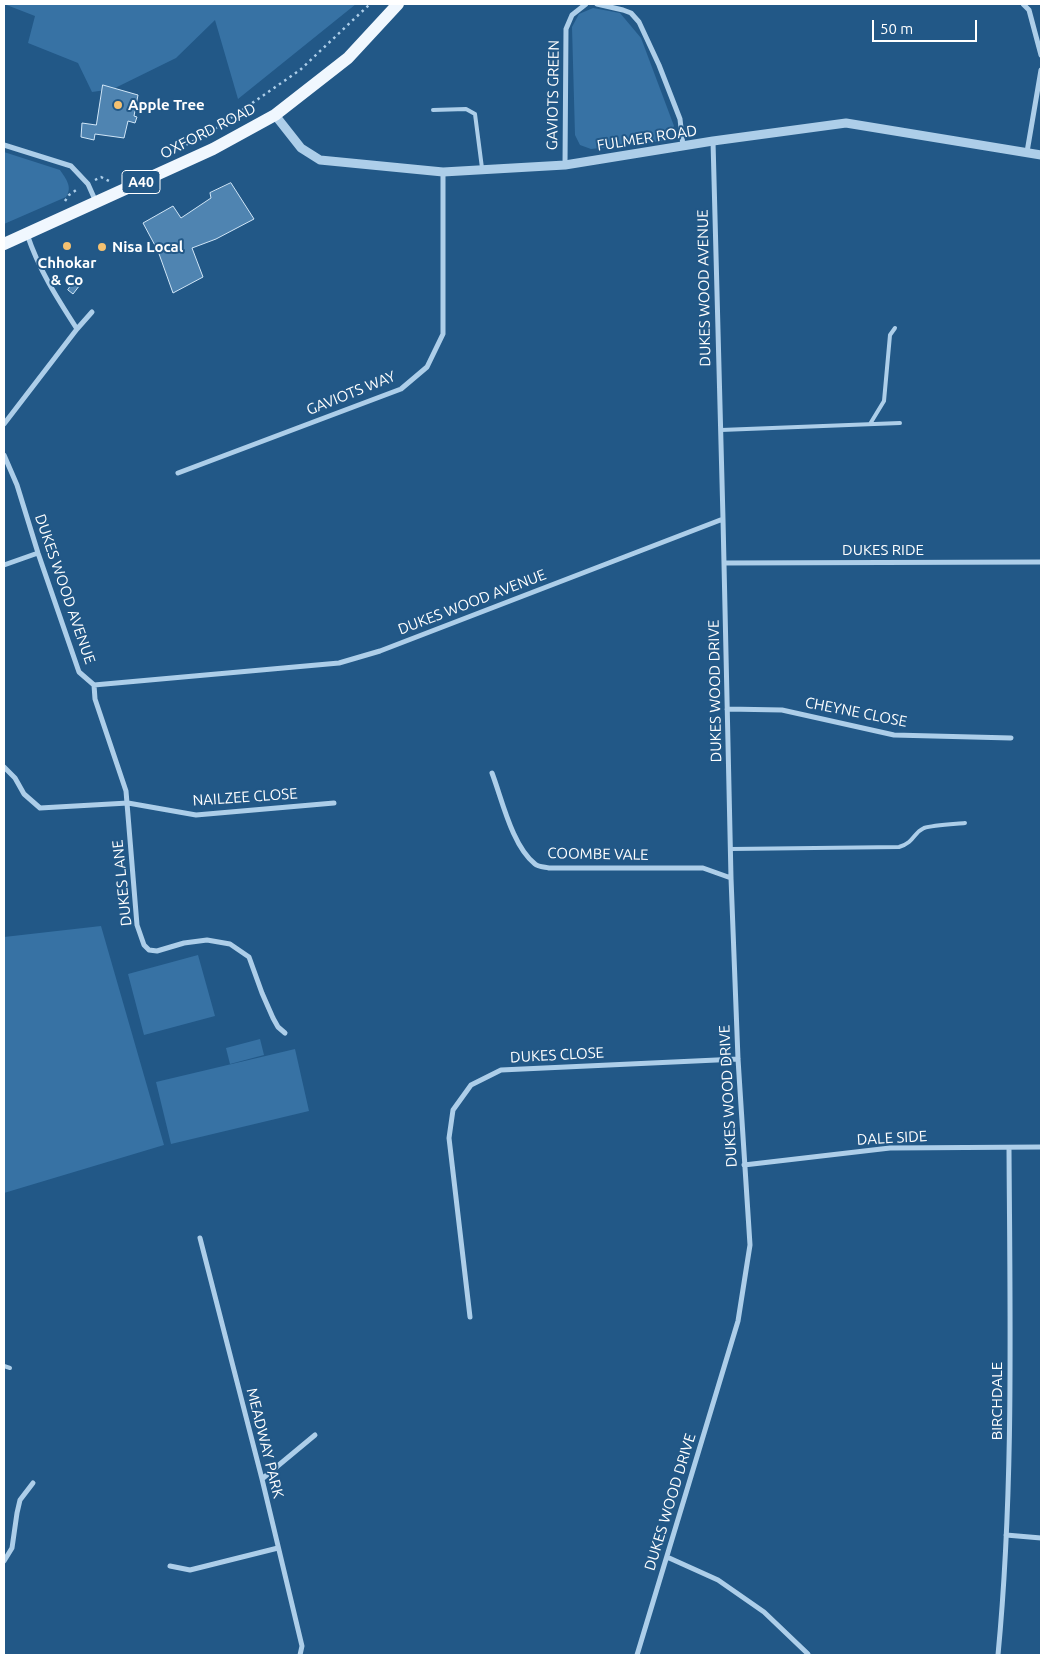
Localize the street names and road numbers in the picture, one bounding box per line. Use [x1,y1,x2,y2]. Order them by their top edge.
street label: GAVIOTS GREEN [543,40,563,150]
street label: OXFORD ROAD [157,99,259,163]
street label: FULMER ROAD [596,121,698,155]
road number: A40 [122,170,160,193]
street label: DUKES WOOD AVENUE [694,209,714,367]
street label: GAVIOTS WAY [304,367,398,419]
street label: DUKES WOOD AVENUE [31,512,99,666]
street label: DUKES RIDE [842,541,924,559]
street label: DUKES WOOD AVENUE [395,565,549,639]
street label: DUKES WOOD DRIVE [705,620,725,762]
street label: CHEYNE CLOSE [803,693,909,731]
street label: NAILZEE CLOSE [192,784,298,810]
street label: DUKES LANE [109,839,135,927]
street label: COOMBE VALE [547,844,649,864]
street label: DUKES WOOD DRIVE [715,1024,741,1168]
street label: DUKES CLOSE [510,1044,604,1066]
street label: DALE SIDE [856,1127,928,1149]
street label: BIRCHDALE [988,1362,1006,1440]
street label: MEADWAY PARK [243,1386,287,1500]
street label: DUKES WOOD DRIVE [641,1431,699,1573]

